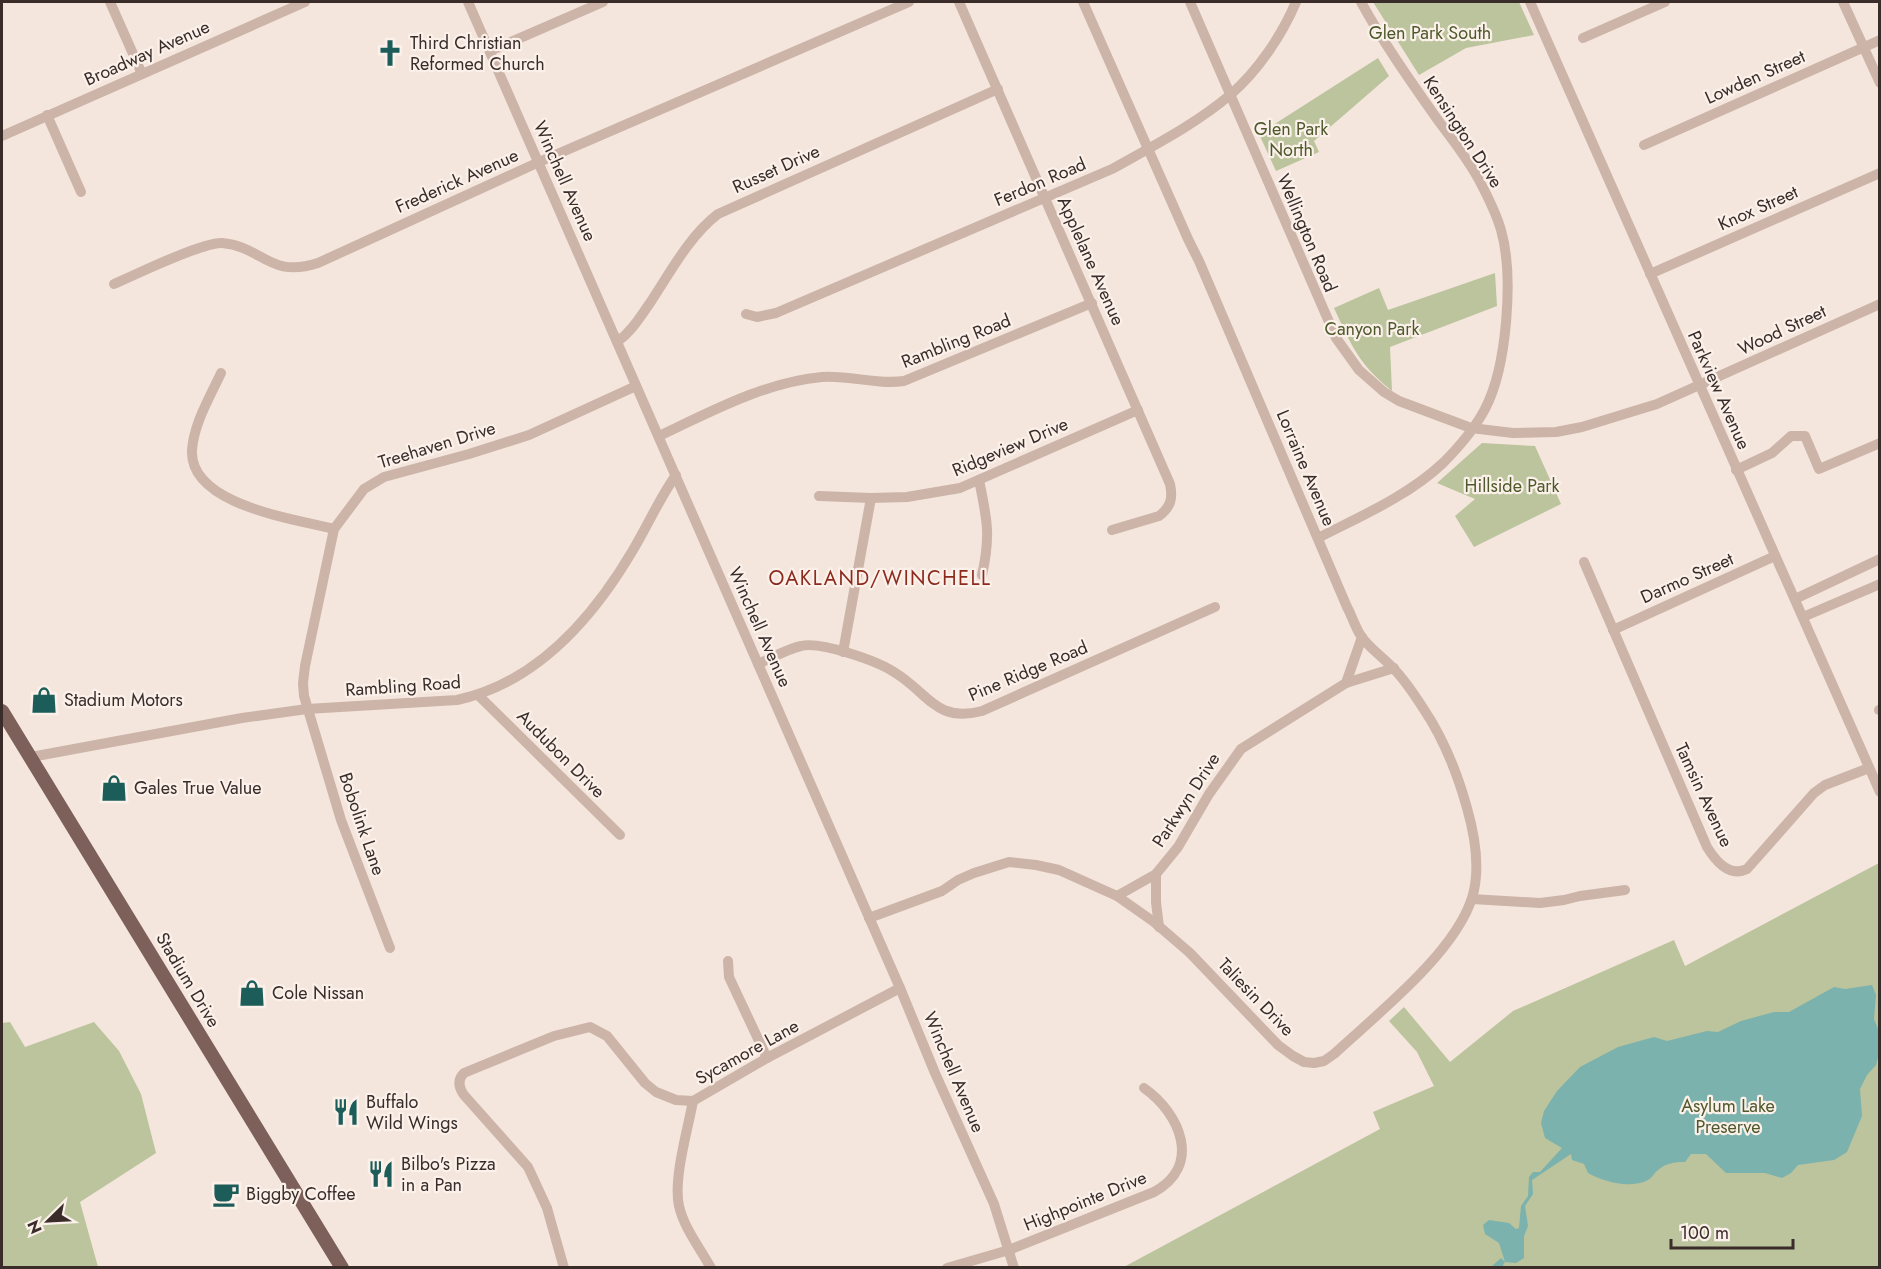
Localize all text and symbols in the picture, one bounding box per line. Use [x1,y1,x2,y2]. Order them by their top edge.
street label: Broadway Avenue [80,14,214,92]
park label: Glen Park South [1369,20,1491,46]
place label: Third Christian Reformed Church [410,30,545,77]
church icon: Third Christian Reformed Church [375,38,405,68]
street label: Lowden Street [1701,43,1810,111]
street label: Kensington Drive [1417,71,1509,193]
park label: Glen Park North [1254,116,1328,163]
street label: Winchell Avenue [527,117,603,245]
street label: Russet Drive [728,138,824,200]
street label: Frederick Avenue [391,142,523,220]
street label: Ferdon Road [990,151,1090,213]
street label: Wellington Road [1270,170,1344,296]
street label: Knox Street [1714,179,1803,237]
street label: Applelane Avenue [1051,192,1131,330]
street label: Wood Street [1734,298,1831,362]
street label: Rambling Road [897,307,1015,375]
park label: Canyon Park [1325,316,1419,342]
street label: Parkview Avenue [1681,326,1757,454]
street label: Lorraine Avenue [1270,406,1342,530]
street label: Ridgeview Drive [948,411,1072,483]
street label: Treehaven Drive [375,415,499,475]
park label: Hillside Park [1465,473,1559,499]
street label: Darmo Street [1636,546,1738,610]
street label: Winchell Avenue [722,563,798,691]
district label: OAKLAND/WINCHELL [768,564,992,593]
street label: Pine Ridge Road [964,634,1092,708]
street label: Rambling Road [344,669,462,703]
shop icon: Stadium Motors [29,685,59,715]
place label: Stadium Motors [64,687,183,713]
street label: Audubon Drive [511,704,611,804]
street label: Tamsin Avenue [1669,739,1739,851]
street label: Parkwyn Drive [1146,748,1226,852]
street label: Bobolink Lane [332,769,392,879]
shop icon: Gales True Value [99,773,129,803]
place label: Gales True Value [134,775,262,801]
street label: Stadium Drive [149,928,227,1032]
street label: Taliesin Drive [1212,952,1300,1042]
shop icon: Cole Nissan [237,978,267,1008]
place label: Cole Nissan [272,980,364,1006]
street label: Winchell Avenue [917,1008,991,1136]
street label: Sycamore Lane [691,1013,803,1091]
place label: Buffalo Wild Wings [366,1089,458,1136]
park label: Asylum Lake Preserve [1681,1093,1775,1140]
restaurant icon: Buffalo Wild Wings [331,1097,361,1127]
place label: Bilbo's Pizza in a Pan [401,1151,496,1198]
restaurant icon: Bilbo's Pizza in a Pan [366,1159,396,1189]
street label: Highpointe Drive [1020,1165,1150,1237]
cafe icon: Biggby Coffee [211,1179,241,1209]
place label: Biggby Coffee [246,1181,356,1207]
north arrow [18,1191,78,1251]
scale bar [1671,1212,1792,1250]
text: N [22,1216,48,1237]
text: 100 m [1680,1220,1729,1246]

